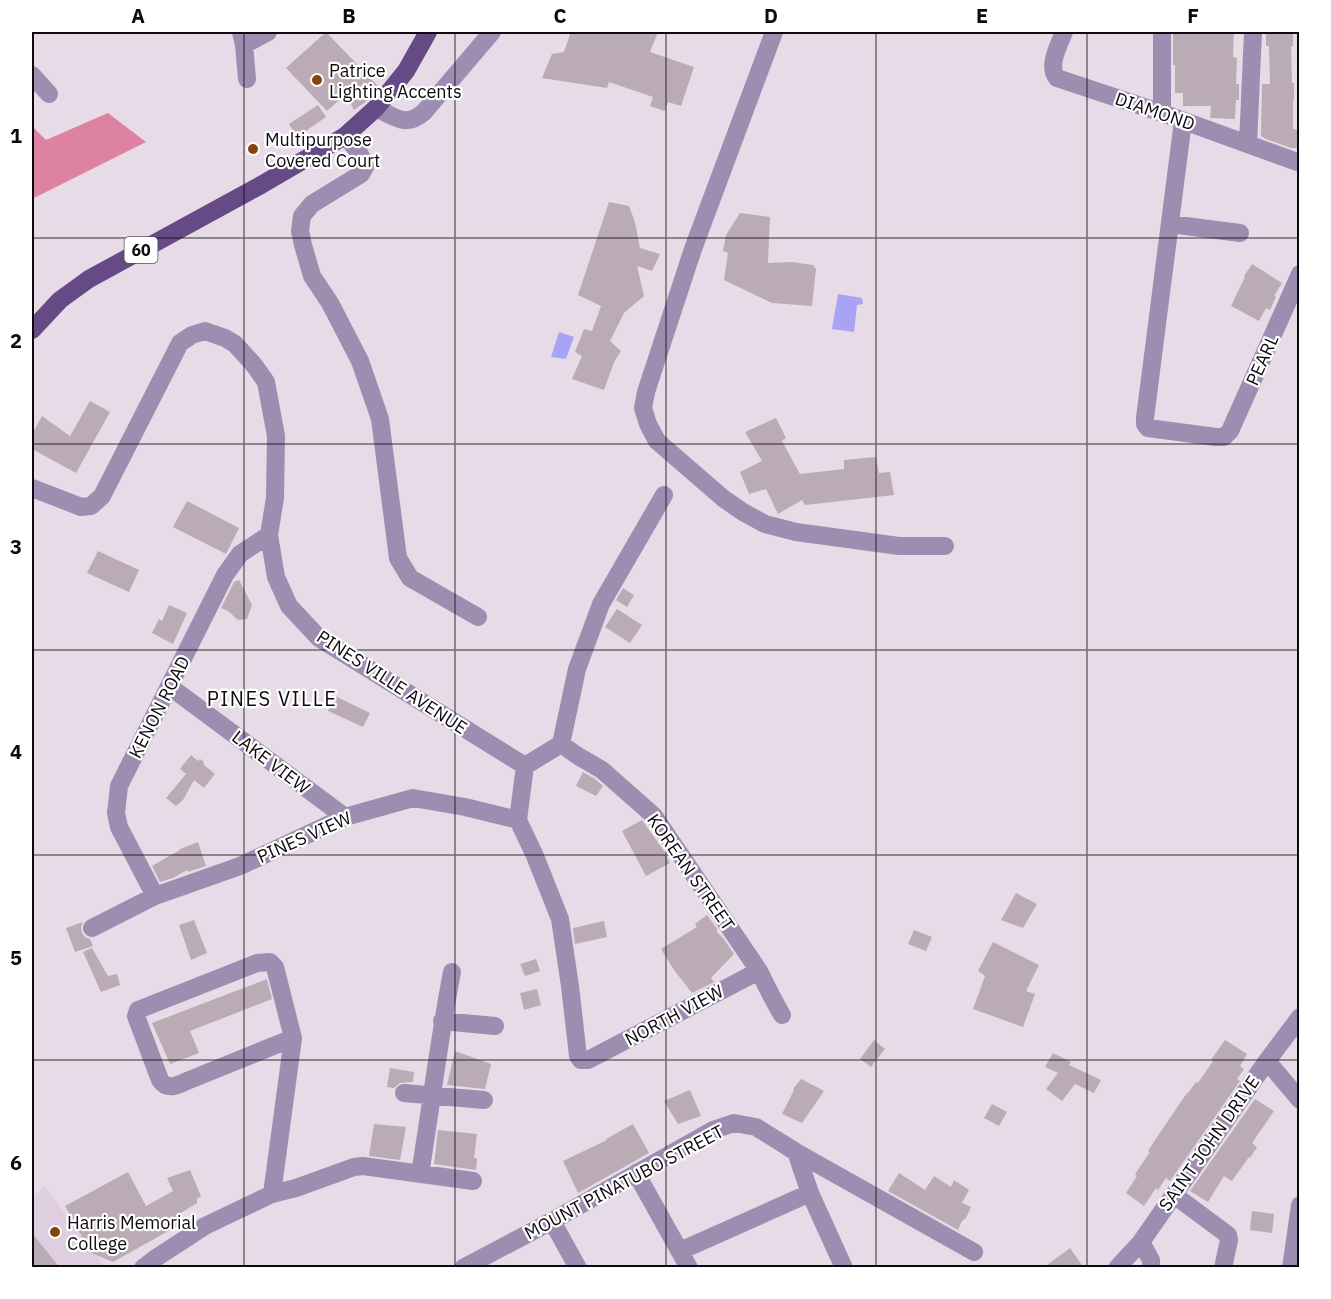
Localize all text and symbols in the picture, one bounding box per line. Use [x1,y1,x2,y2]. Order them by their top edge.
text: A [131,2,145,29]
text: B [342,2,356,29]
text: C [553,2,567,29]
text: D [764,2,778,29]
text: E [976,2,988,29]
text: F [1187,2,1199,29]
place label: Patrice Lighting Accents [329,59,462,103]
marker: Patrice Lighting Accents [310,73,324,87]
street label: DIAMOND [1112,87,1198,135]
text: 1 [10,122,22,149]
place label: Multipurpose Covered Court [265,128,380,172]
marker: Multipurpose Covered Court [246,142,260,156]
road number: 60 [124,237,158,263]
text: 2 [10,327,22,354]
street label: PEARL [1241,331,1283,389]
text: 3 [10,533,22,560]
street label: PINES VILLE AVENUE [312,625,472,739]
street label: KENON ROAD [123,652,195,762]
district label: PINES VILLE [207,685,337,712]
street label: LAKE VIEW [227,725,315,799]
text: 4 [10,738,22,765]
street label: PINES VIEW [253,806,355,868]
street label: KOREAN STREET [642,809,740,935]
text: 5 [10,944,22,971]
street label: NORTH VIEW [621,979,727,1051]
street label: SAINT JOHN DRIVE [1154,1071,1264,1215]
street label: MOUNT PINATUBO STREET [520,1120,728,1244]
text: 6 [10,1149,22,1176]
place label: Harris Memorial College [67,1211,196,1255]
marker: Harris Memorial College [48,1225,62,1239]

